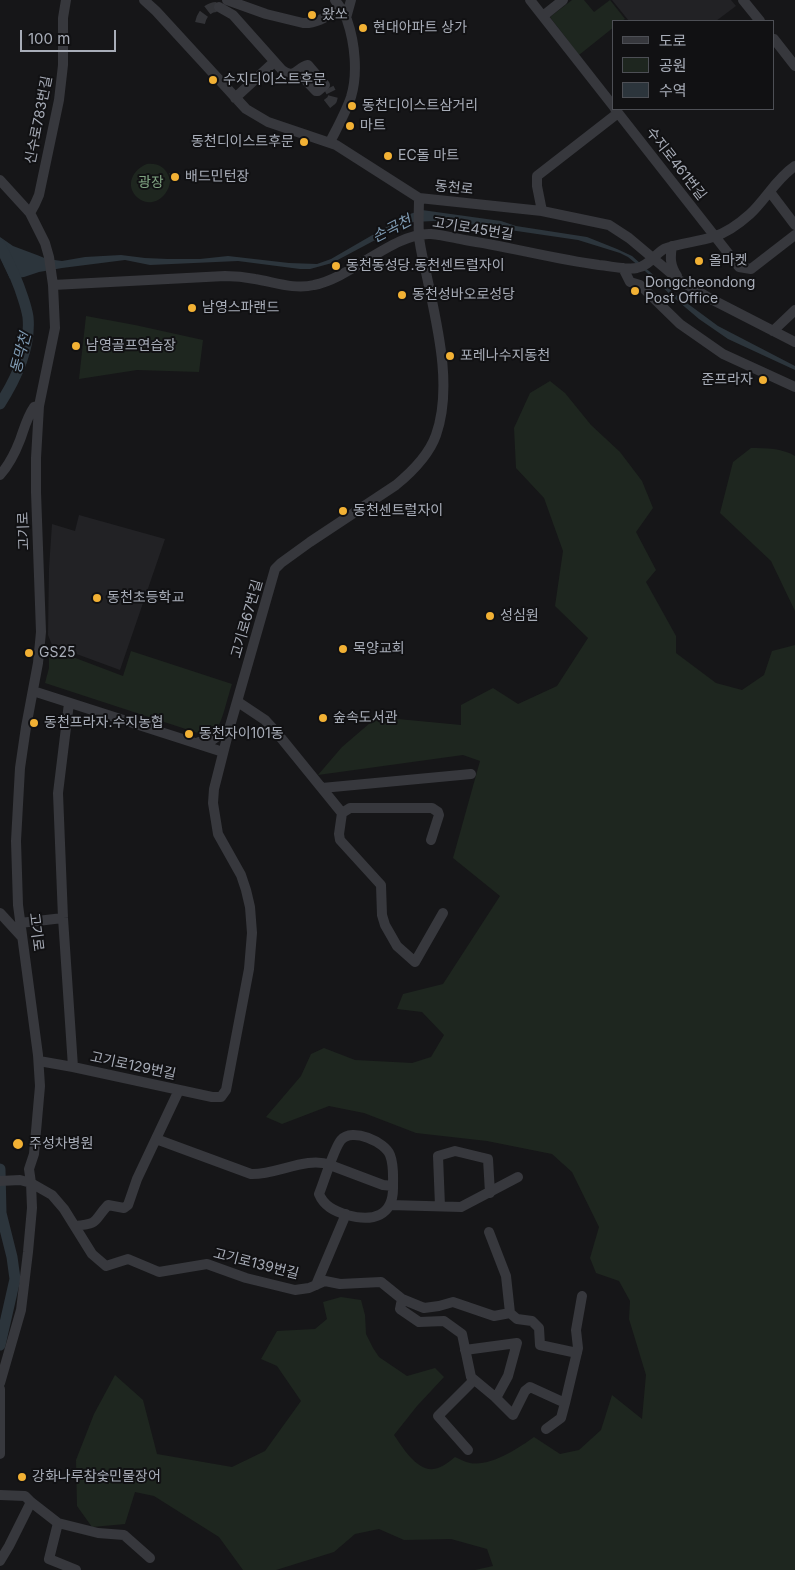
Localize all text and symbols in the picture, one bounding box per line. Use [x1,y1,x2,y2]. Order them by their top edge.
place label: 왔쏘 [322,7,348,23]
marker: 왔쏘 [306,9,318,21]
scale bar [22,20,119,52]
place label: 현대아파트 상가 [373,20,467,36]
legend [612,20,775,110]
marker: 현대아파트 상가 [357,22,369,34]
text: 100 m [28,29,70,48]
text: 도로 [659,31,687,50]
text: 공원 [659,56,687,75]
place label: 수지디이스트후문 [223,72,326,88]
marker: 수지디이스트후문 [207,74,219,86]
street label: 신수로783번길 [22,75,56,165]
text: 수역 [659,81,687,100]
place label: 동천디이스트삼거리 [362,98,478,114]
marker: 동천디이스트삼거리 [346,100,358,112]
place label: 마트 [360,118,386,134]
marker: 마트 [344,120,356,132]
street label: 수지로461번길 [642,124,710,204]
place label: 동천디이스트후문 [191,134,294,150]
marker: 동천디이스트후문 [298,136,310,148]
place label: EC돌 마트 [398,148,459,164]
marker: EC돌 마트 [382,150,394,162]
place label: 배드민턴장 [185,169,249,185]
marker: 배드민턴장 [169,171,181,183]
park label: 광장 [138,175,164,191]
street label: 동천로 [434,178,474,198]
water label: 손곡천 [369,212,415,246]
street label: 고기로45번길 [431,214,515,244]
place label: 올마켓 [709,253,748,269]
marker: 올마켓 [693,255,705,267]
place label: 동천동성당.동천센트럴자이 [346,258,505,274]
marker: 동천동성당.동천센트럴자이 [330,260,342,272]
place label: Dongcheondong Post Office [645,275,755,308]
marker: Dongcheondong Post Office [629,285,641,297]
place label: 동천성바오로성당 [412,287,515,303]
marker: 동천성바오로성당 [396,289,408,301]
place label: 남영스파랜드 [202,300,279,316]
marker: 남영스파랜드 [186,302,198,314]
water label: 동막천 [7,331,35,375]
place label: 남영골프연습장 [86,338,176,354]
marker: 남영골프연습장 [70,340,82,352]
place label: 포레나수지동천 [460,348,550,364]
marker: 포레나수지동천 [444,350,456,362]
place label: 준프라자 [701,372,753,388]
marker: 준프라자 [757,374,769,386]
place label: 동천센트럴자이 [353,503,443,519]
marker: 동천센트럴자이 [337,505,349,517]
street label: 고기로 [15,511,33,551]
street label: 고기로67번길 [228,578,266,660]
place label: 동천초등학교 [107,590,184,606]
marker: 동천초등학교 [91,592,103,604]
place label: 성심원 [500,608,539,624]
marker: 성심원 [484,610,496,622]
place label: 목양교회 [353,641,405,657]
marker: 목양교회 [337,643,349,655]
place label: GS25 [39,645,75,661]
marker: GS25 [23,647,35,659]
place label: 숲속도서관 [333,710,397,726]
marker: 숲속도서관 [317,712,329,724]
place label: 동천프라자.수지농협 [44,715,164,731]
marker: 동천프라자.수지농협 [28,717,40,729]
place label: 동천자이101동 [199,726,284,742]
marker: 동천자이101동 [183,728,195,740]
street label: 고기로 [25,912,47,952]
street label: 고기로129번길 [89,1049,177,1083]
place label: 주성차병원 [29,1136,93,1152]
marker: 주성차병원 [11,1137,25,1151]
street label: 고기로139번길 [212,1245,300,1283]
place label: 강화나루참숯민물장어 [32,1469,161,1485]
marker: 강화나루참숯민물장어 [16,1471,28,1483]

